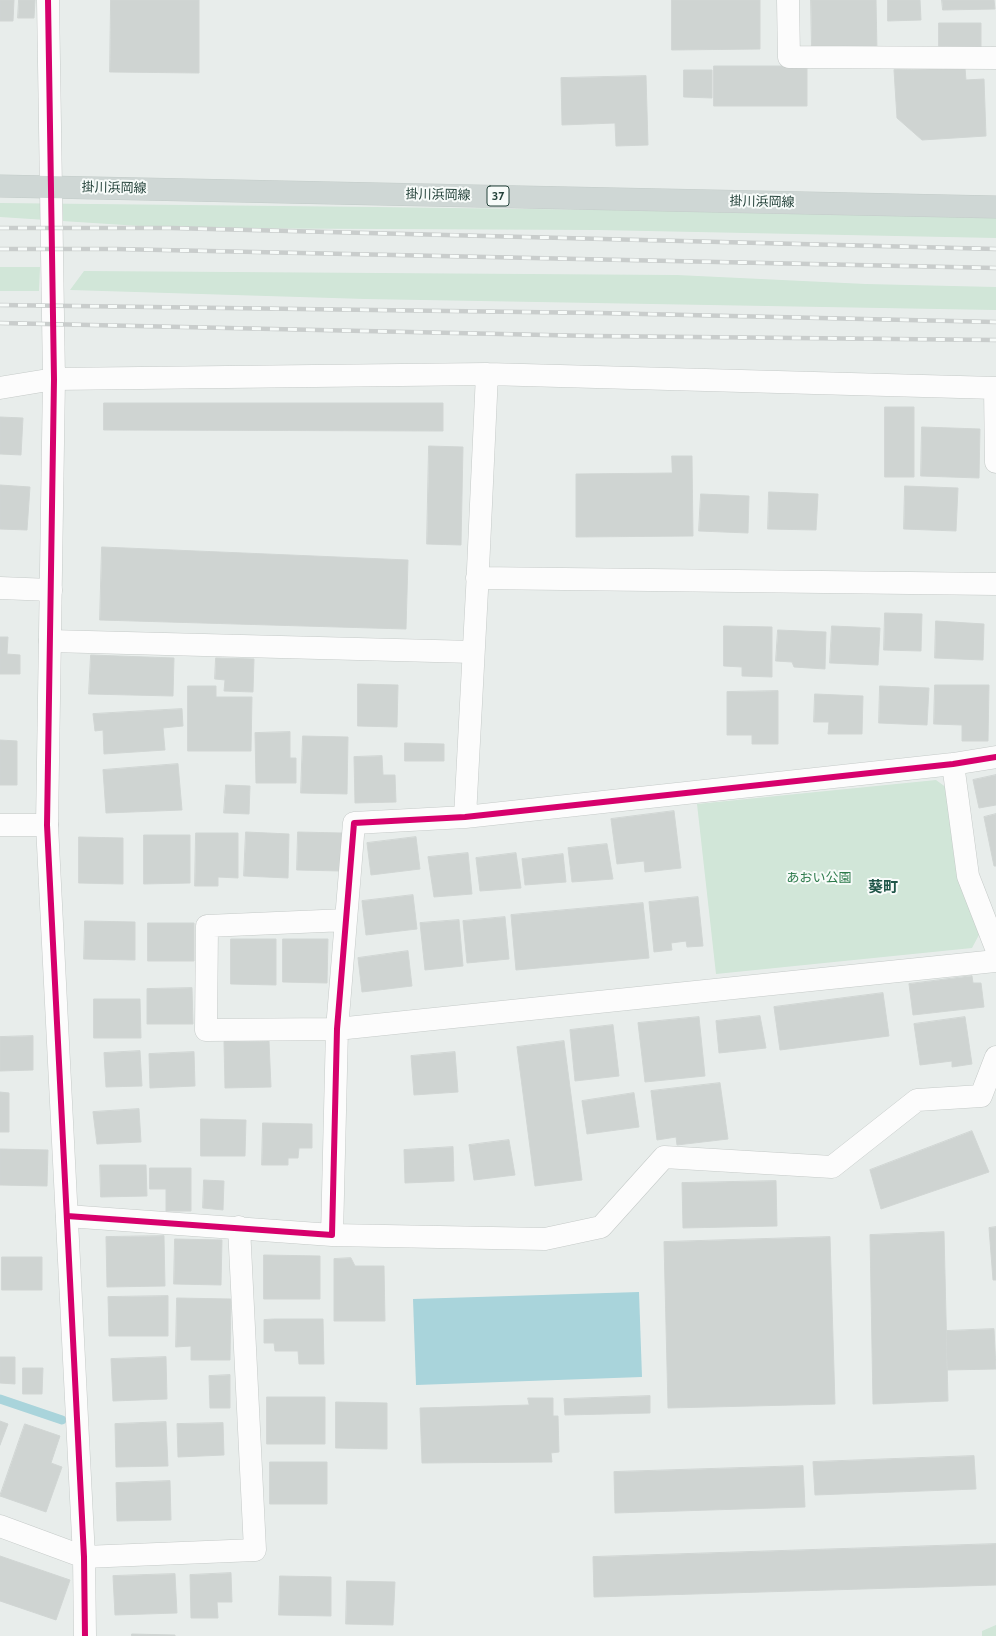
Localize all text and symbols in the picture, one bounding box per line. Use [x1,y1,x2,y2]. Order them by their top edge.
street label: 掛川浜岡線 [81,180,147,196]
road number: 37 [487,186,509,206]
street label: 掛川浜岡線 [405,187,471,203]
street label: 掛川浜岡線 [729,194,795,210]
park label: あおい公園 [787,870,851,886]
district label: 葵町 [868,879,898,897]

